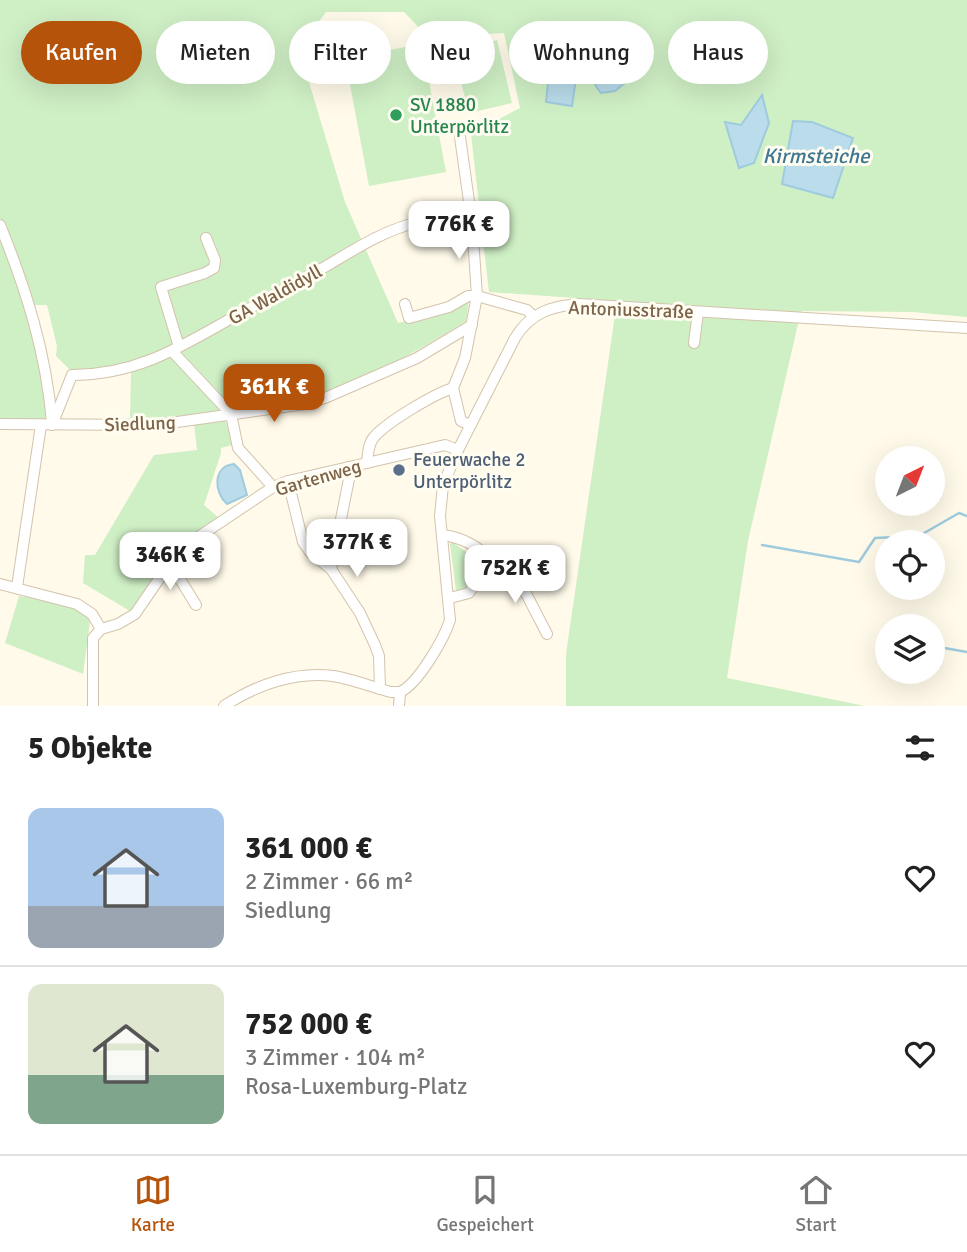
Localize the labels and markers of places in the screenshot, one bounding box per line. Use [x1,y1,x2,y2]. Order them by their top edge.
place label: SV 1880 Unterpörlitz [410,93,509,139]
marker: SV 1880 Unterpörlitz [388,107,404,123]
pin: 776K € [402,202,516,261]
pin: 361K € [217,364,331,424]
place label: Feuerwache 2 Unterpörlitz [413,448,525,494]
marker: Feuerwache 2 Unterpörlitz [391,462,407,478]
pin: 377K € [300,520,414,579]
pin: 346K € [113,532,227,592]
pin: 752K € [458,546,572,605]

